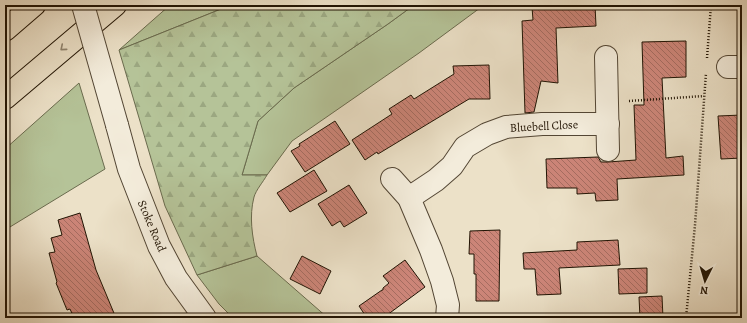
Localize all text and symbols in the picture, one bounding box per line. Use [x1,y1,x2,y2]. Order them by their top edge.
one-way arrow [61,44,68,51]
street label: Bluebell Close [509,116,579,136]
street label: Stoke Road [134,198,170,255]
north arrow [685,261,725,301]
text: N [700,283,709,298]

